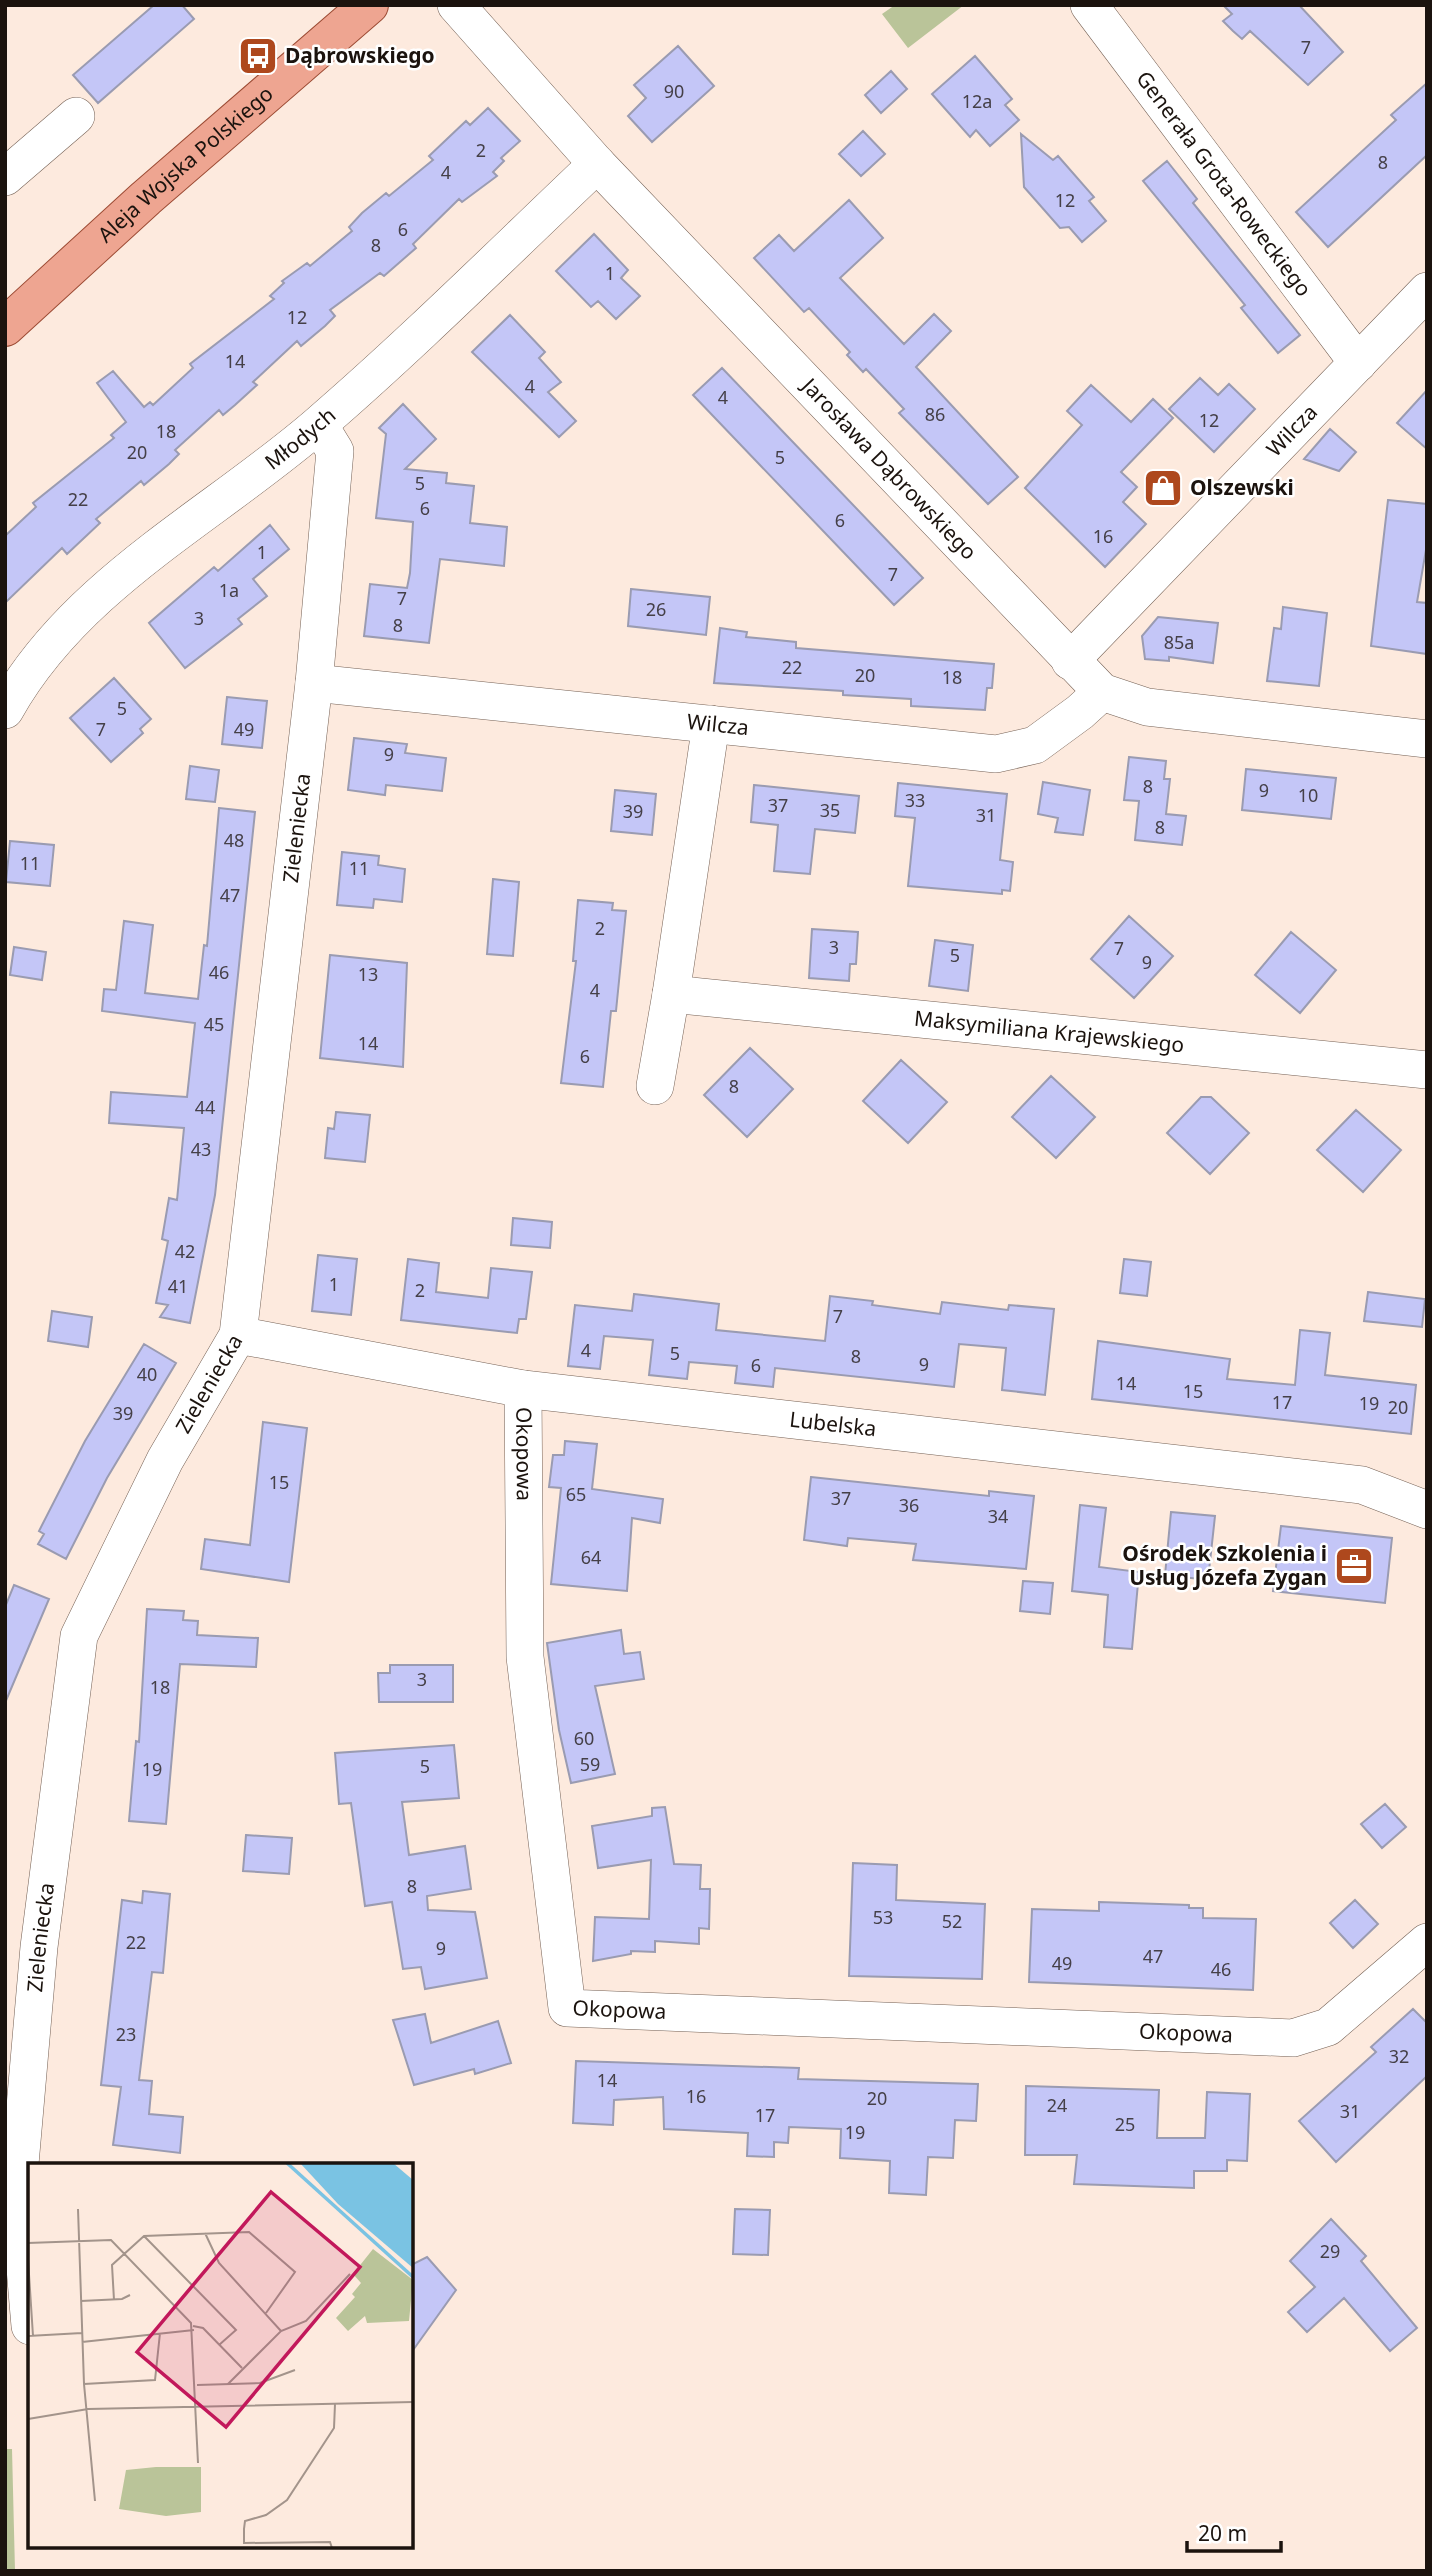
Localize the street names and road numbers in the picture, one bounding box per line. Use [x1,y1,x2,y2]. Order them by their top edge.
street label: Generała Grota-Roweckiego [1131,65,1318,302]
street label: Aleja Wojska Polskiego [91,79,279,248]
street label: Jarosława Dąbrowskiego [795,370,983,565]
street label: Wilcza [1260,398,1323,462]
street label: Młodych [259,401,341,476]
street label: Wilcza [686,707,750,741]
street label: Zieleniecka [276,772,316,884]
street label: Maksymiliana Krajewskiego [913,1004,1186,1059]
street label: Zieleniecka [169,1329,248,1438]
street label: Lubelska [788,1405,878,1442]
street label: Okopowa [510,1407,539,1501]
street label: Zieleniecka [20,1881,60,1993]
street label: Okopowa [572,1993,667,2025]
street label: Okopowa [1139,2017,1233,2049]

